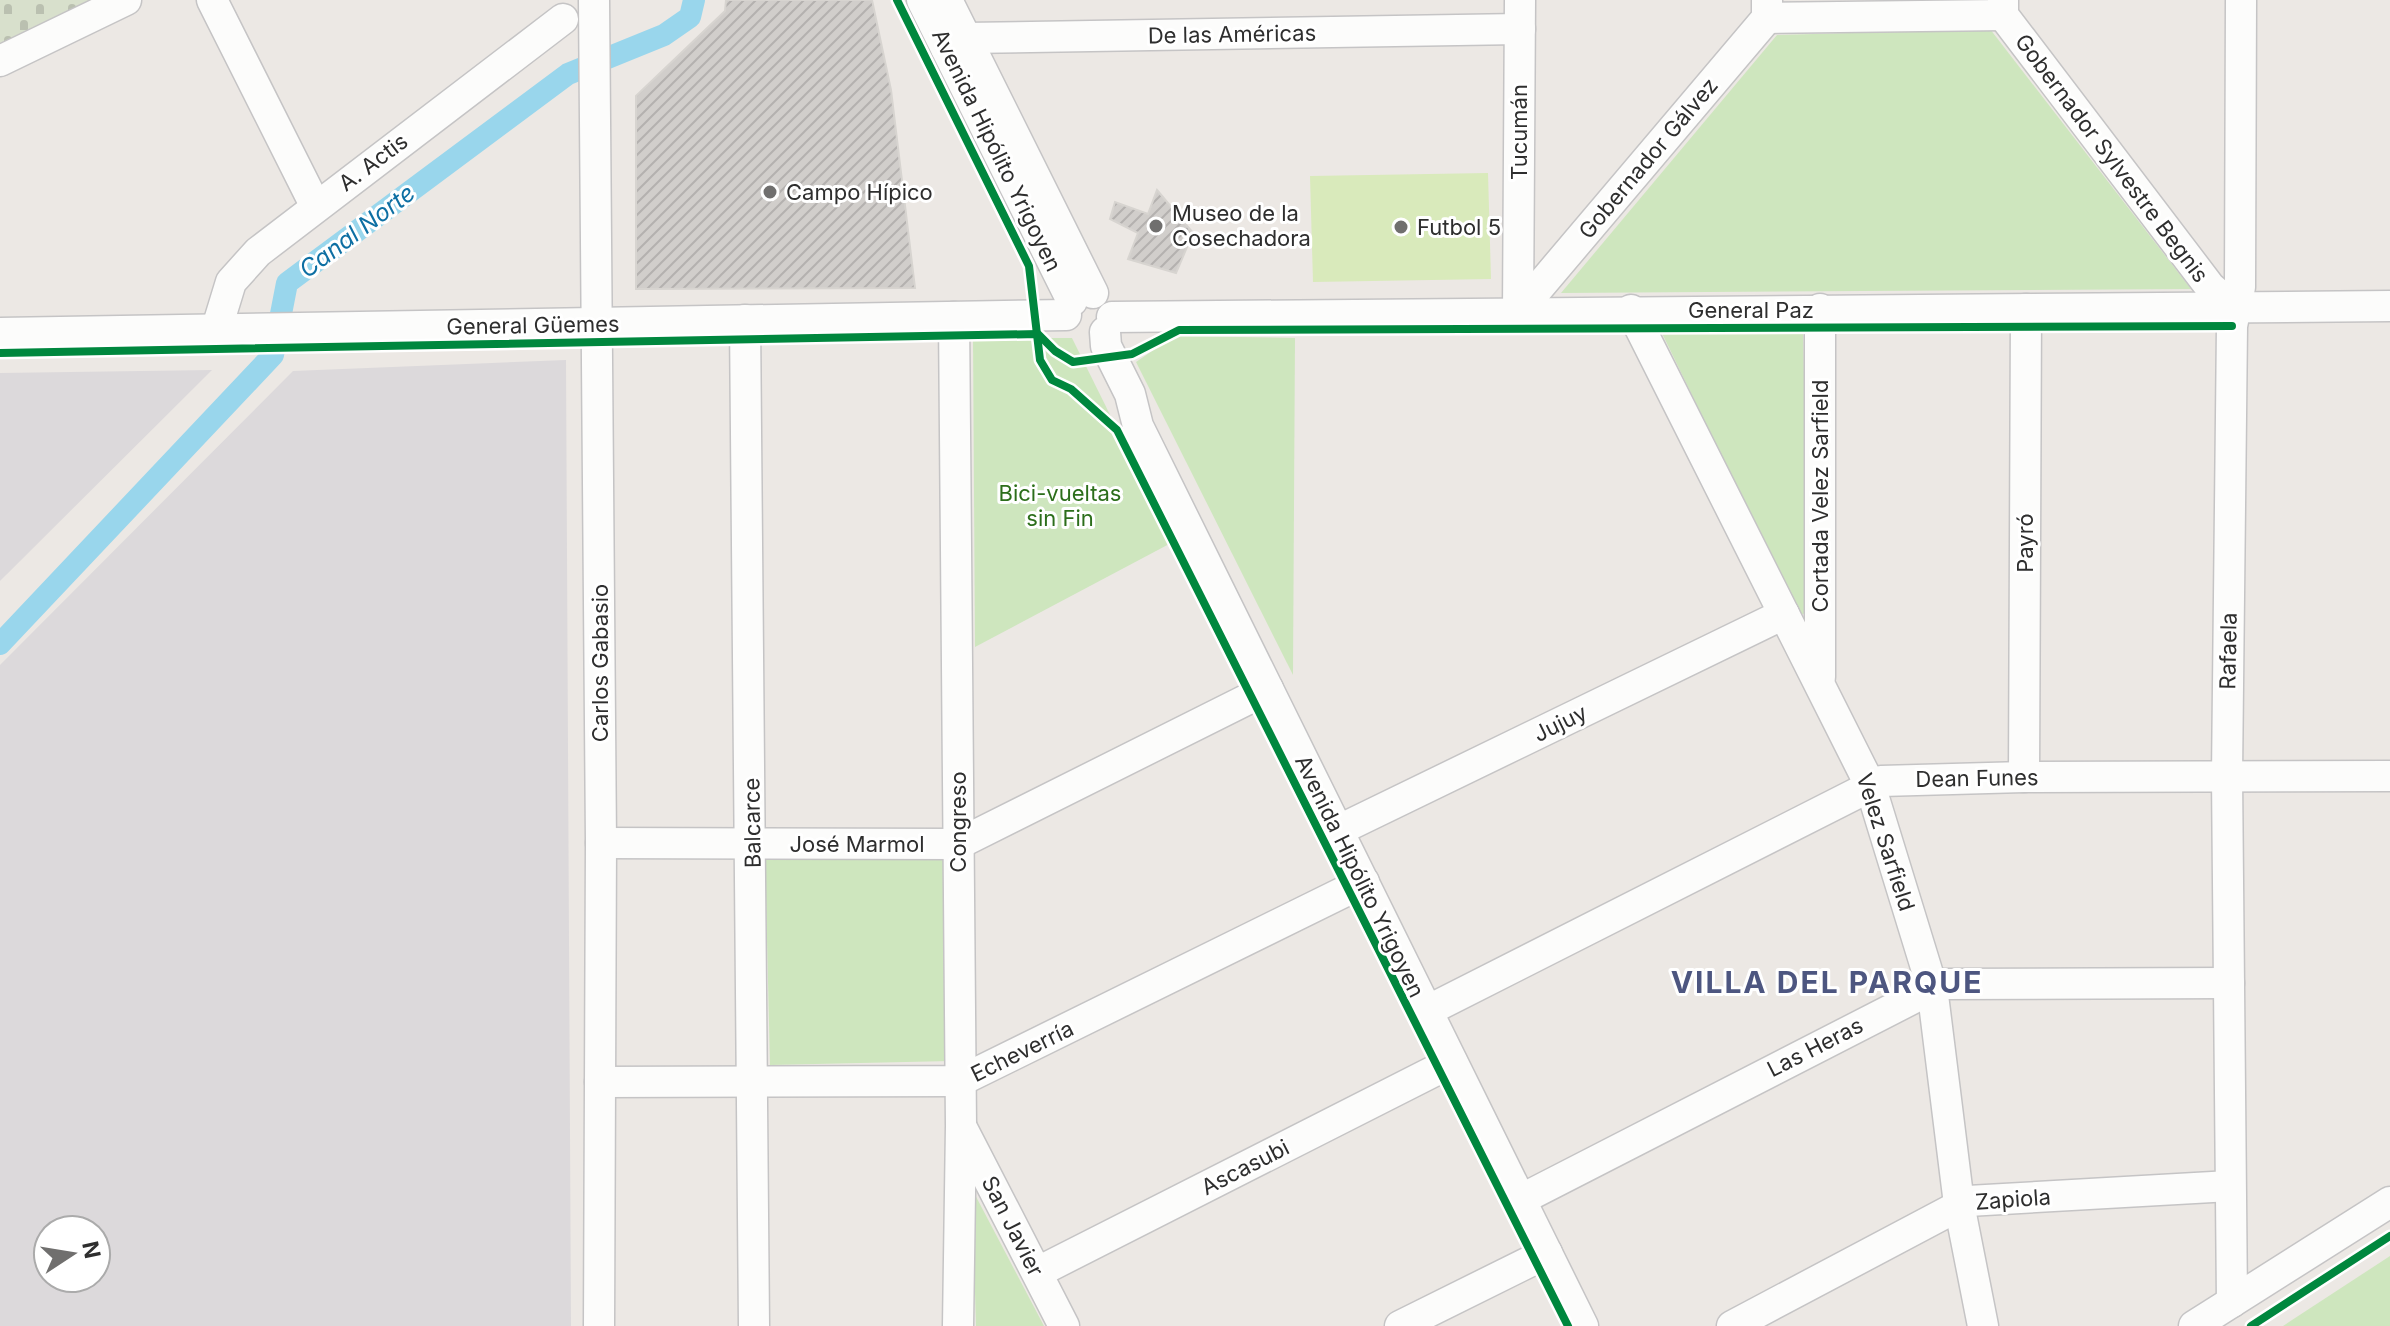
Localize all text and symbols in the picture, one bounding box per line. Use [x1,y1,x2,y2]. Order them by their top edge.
street label: De las Américas [1148,20,1316,48]
street label: Avenida Hipólito Yrigoyen [927,25,1067,275]
street label: Gobernador Sylvestre Begnis [2010,29,2214,287]
street label: Gobernador Gálvez [1573,72,1723,244]
street label: Tucumán [1506,84,1532,180]
street label: A. Actis [333,128,413,196]
water label: Canal Norte [294,178,420,284]
place label: Campo Hípico [786,179,933,205]
marker: Campo Hípico [761,183,779,201]
place label: Museo de la Cosechadora [1172,200,1311,251]
place label: Futbol 5 [1417,214,1501,240]
marker: Museo de la Cosechadora [1147,217,1165,235]
marker: Futbol 5 [1392,218,1410,236]
street label: General Paz [1688,297,1814,323]
street label: General Güemes [446,310,620,340]
street label: Cortada Velez Sarfield [1807,380,1833,612]
park label: Bici-vueltas sin Fin [999,480,1121,531]
street label: Payró [2012,513,2038,573]
street label: Carlos Gabasio [587,584,613,742]
street label: Rafaela [2214,612,2242,690]
street label: Jujuy [1529,699,1591,747]
street label: Avenida Hipólito Yrigoyen [1290,751,1430,1001]
street label: Dean Funes [1915,764,2039,792]
street label: Velez Sarfield [1852,770,1920,914]
street label: Congreso [945,771,971,873]
street label: Balcarce [738,778,766,868]
street label: José Marmol [789,831,925,857]
district label: VILLA DEL PARQUE [1671,964,1983,1000]
street label: Las Heras [1763,1012,1867,1082]
street label: Echeverría [966,1015,1078,1087]
street label: Ascasubi [1197,1134,1293,1200]
street label: San Javier [977,1172,1049,1280]
street label: Zapiola [1974,1183,2052,1215]
north arrow [32,1214,112,1294]
text: N [77,1239,106,1261]

